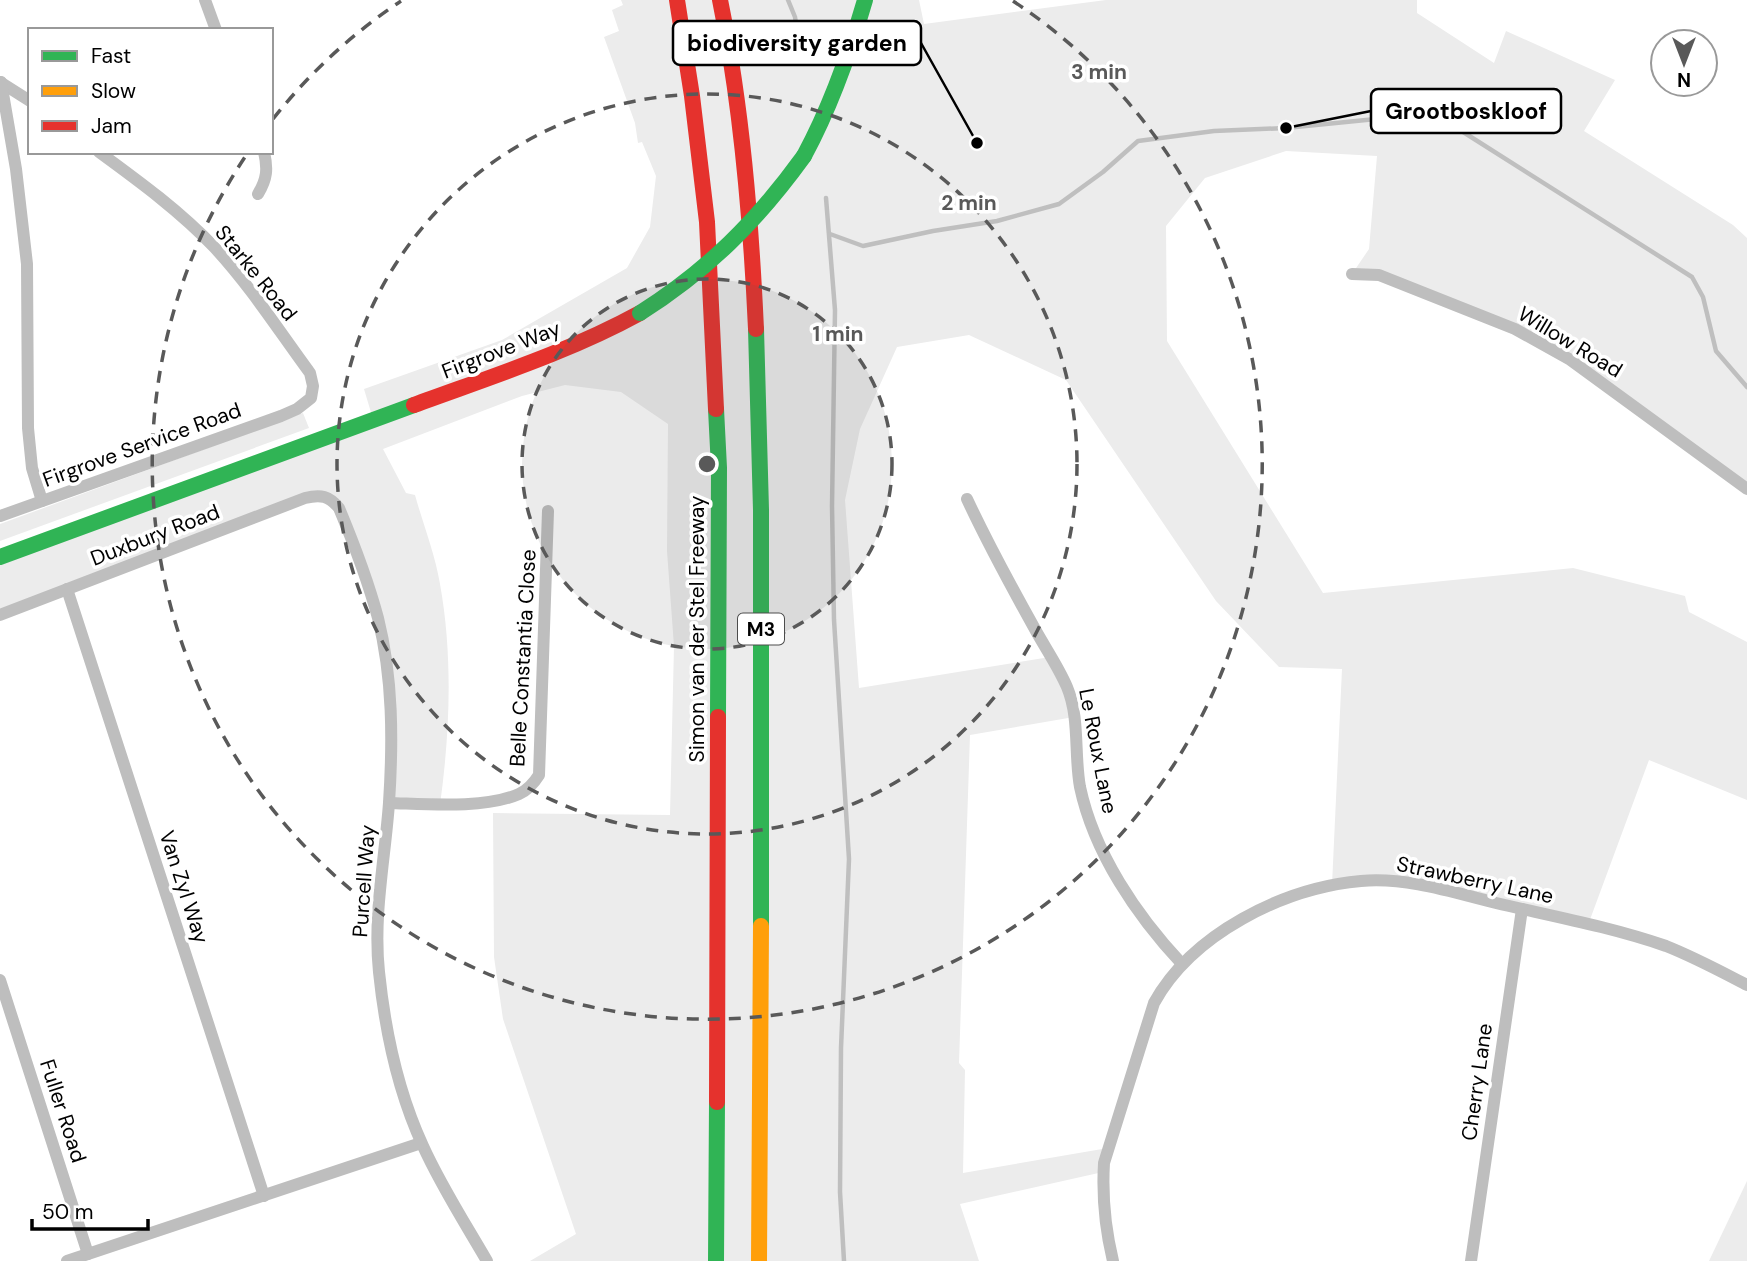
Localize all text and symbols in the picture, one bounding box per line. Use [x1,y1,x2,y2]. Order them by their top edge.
callout: biodiversity garden [673,21,921,65]
legend [28,28,273,154]
text: biodiversity garden [687,28,907,58]
north arrow [1649,28,1719,98]
text: Fast [91,42,131,70]
text: 3 min [1071,58,1127,86]
text: N [1677,67,1691,92]
text: Slow [91,77,136,105]
callout: Grootboskloof [1371,89,1561,133]
text: Grootboskloof [1385,96,1547,126]
text: Jam [91,112,132,140]
text: 2 min [941,189,997,217]
street label: Starke Road [209,219,303,327]
street label: Willow Road [1513,300,1627,384]
street label: Firgrove Way [438,314,565,385]
text: 1 min [812,320,864,348]
street label: Firgrove Service Road [39,396,245,494]
centre of rings [695,452,719,476]
street label: Simon van der Stel Freeway [683,495,711,762]
street label: Duxbury Road [86,498,224,572]
street label: Belle Constantia Close [503,548,543,767]
road number: M3 [738,614,784,644]
street label: Le Roux Lane [1072,686,1124,816]
street label: Purcell Way [346,824,382,938]
street label: Van Zyl Way [153,827,216,947]
street label: Strawberry Lane [1394,850,1556,910]
street label: Cherry Lane [1455,1021,1499,1143]
street label: Fuller Road [33,1056,93,1166]
scale bar [32,1188,147,1232]
text: 50 m [42,1198,93,1226]

